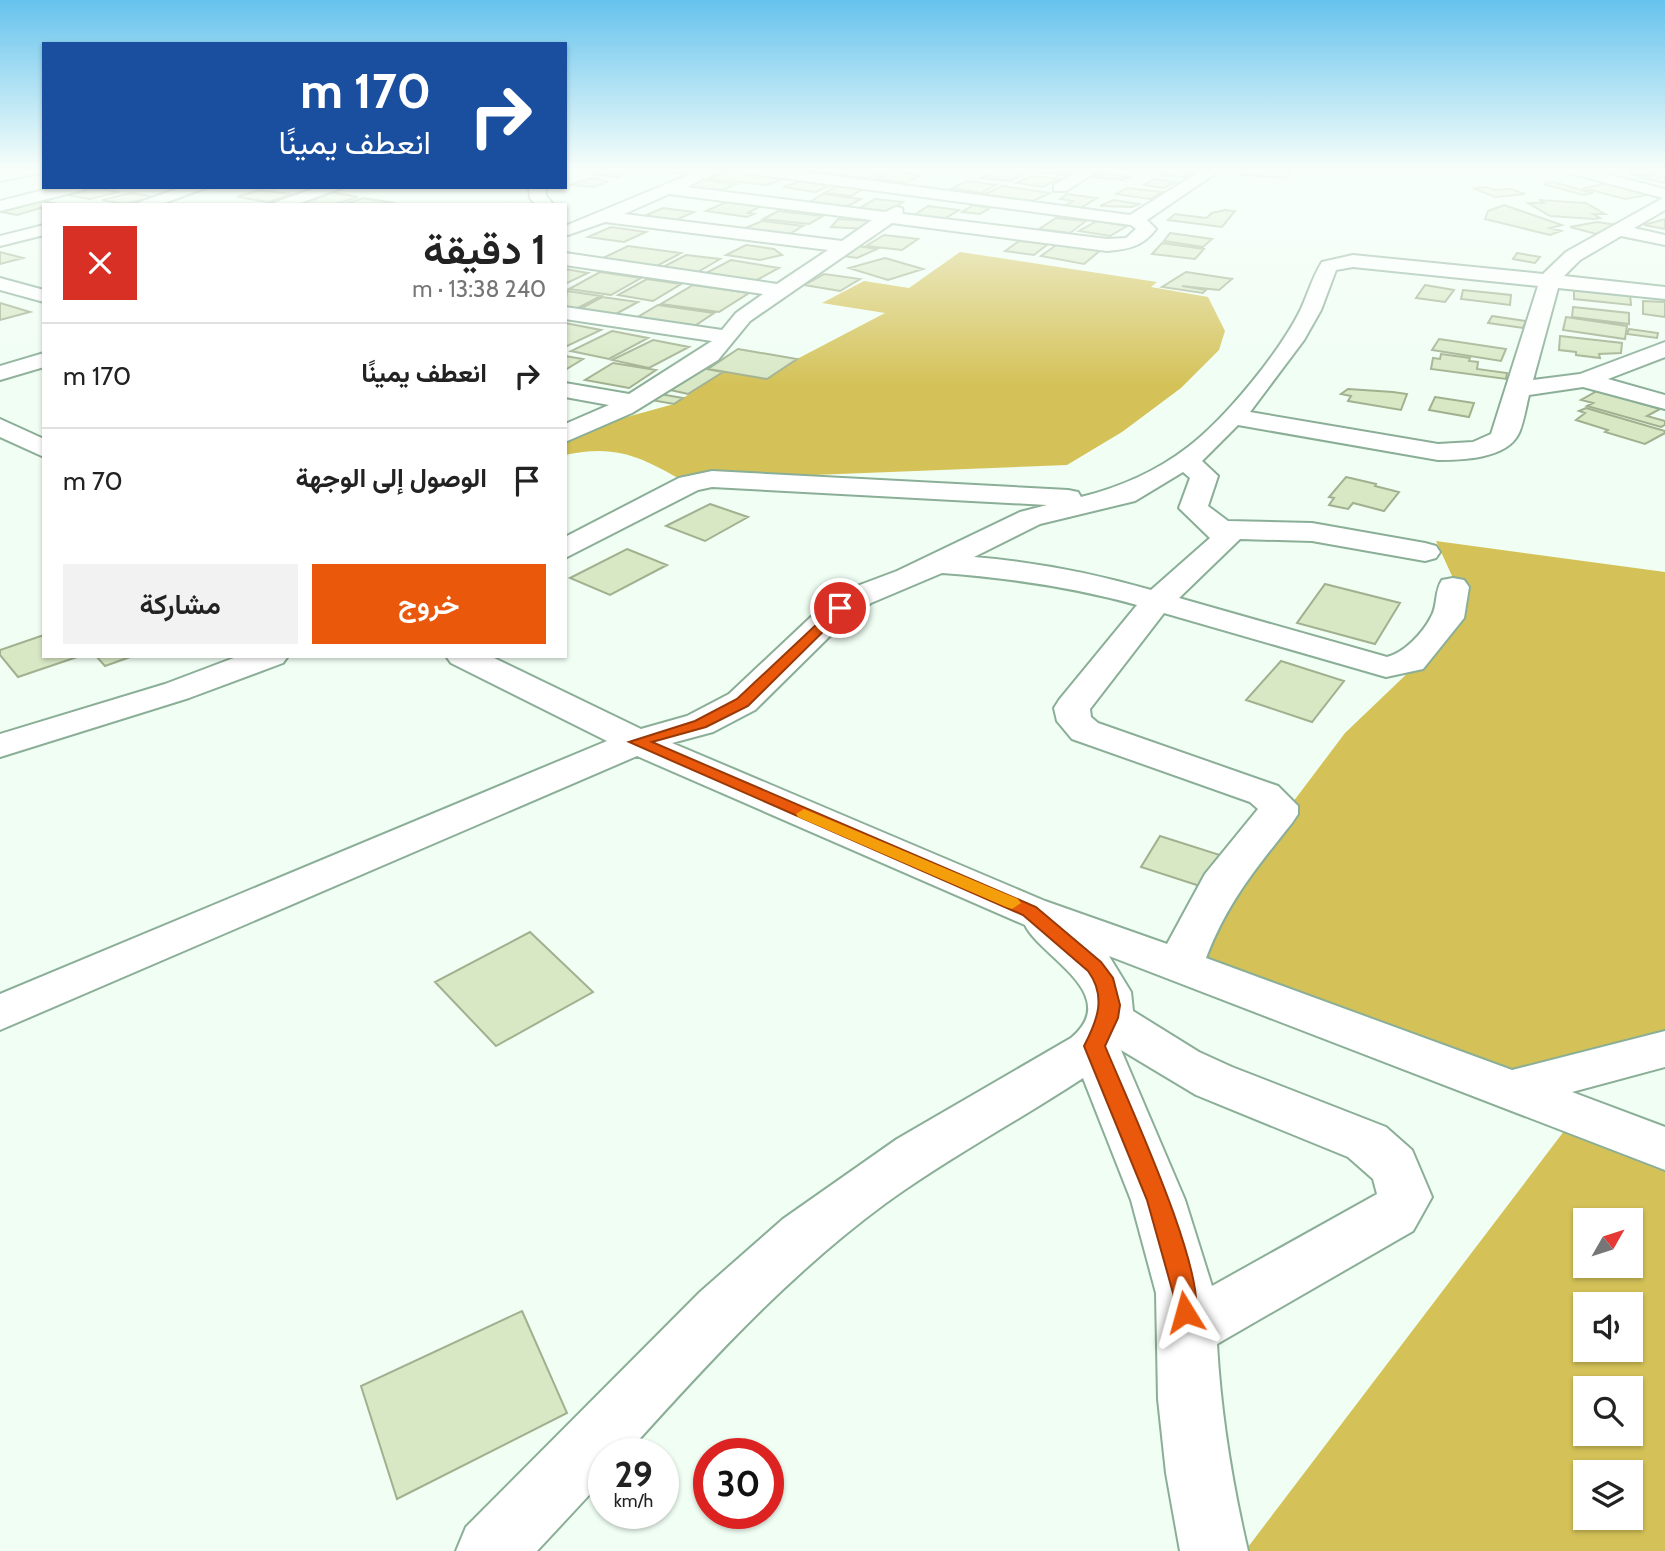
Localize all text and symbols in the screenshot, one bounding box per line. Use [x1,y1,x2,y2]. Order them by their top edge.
text: 170 m [300,61,431,120]
icon: right [455,70,546,161]
text: انعطف يمينًا [279,123,431,162]
text: 1 دقيقة [423,223,546,275]
button: close [63,226,137,300]
text: 240 m · 13:38 [412,275,546,303]
text: انعطف يمينًا [361,357,487,389]
icon: right [508,357,546,395]
text: 170 m [63,360,131,392]
text: الوصول إلى الوجهة [296,462,487,494]
icon: arrive [508,462,546,500]
text: 70 m [63,465,123,497]
button: مشاركة [63,564,298,644]
button: خروج [312,564,546,644]
pin [810,578,870,638]
icon: arrive [821,589,859,627]
north arrow [1573,1208,1643,1278]
map controls [1573,1208,1643,1530]
position arrow [1148,1275,1222,1349]
button: sound [1573,1292,1643,1362]
button: search [1573,1376,1643,1446]
speed limit sign: 30 [693,1438,784,1529]
text: 29 [614,1453,653,1496]
button: layers [1573,1460,1643,1530]
text: km/h [614,1490,653,1512]

